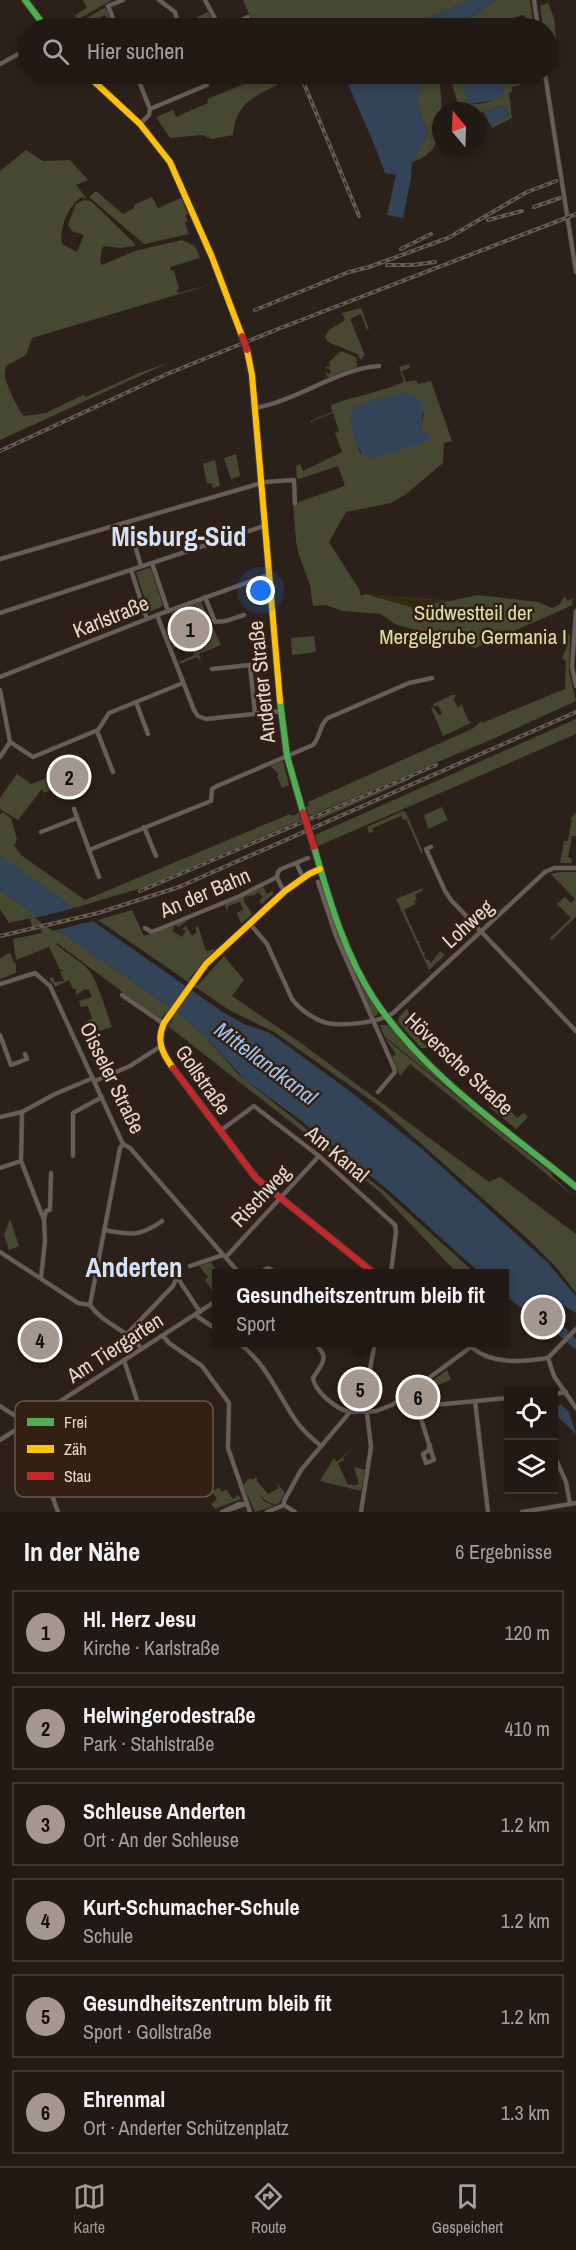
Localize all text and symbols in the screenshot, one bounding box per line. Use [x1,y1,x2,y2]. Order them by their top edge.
search box [18,18,558,84]
icon: search [39,35,72,68]
text: Hier suchen [87,36,184,66]
north arrow [432,102,486,156]
district label: Misburg-Süd [111,518,247,554]
your location [246,576,275,605]
street label: Karlstraße [69,588,153,645]
park label: Südwestteil der Mergelgrube Germania I [379,598,567,651]
pin: 1 [170,606,210,652]
street label: Anderter Straße [241,620,282,745]
pin: 2 [50,754,88,800]
street label: An der Bahn [154,860,255,925]
street label: Lohweg [436,892,500,955]
street label: Höversche Straße [399,1006,520,1122]
water label: Mittellandkanal [209,1015,324,1112]
street label: Oisseler Straße [73,1017,152,1138]
street label: Gollstraße [169,1039,238,1121]
street label: Am Kanal [299,1118,375,1189]
street label: Rischweg [224,1158,297,1233]
district label: Anderten [85,1249,183,1285]
popup [212,1269,509,1347]
text: Gesundheitszentrum bleib fit [236,1280,485,1310]
pin: 3 [524,1294,562,1340]
street label: Am Tiergarten [60,1306,168,1390]
text: Sport [236,1310,275,1337]
pin: 4 [20,1318,60,1362]
pin: 5 [340,1366,380,1412]
pin: 6 [398,1374,438,1420]
map controls [504,1386,558,1494]
button: locate [504,1386,558,1440]
legend [15,1401,213,1497]
text: Frei [64,1411,87,1433]
text: Zäh [64,1438,87,1460]
button: layers [504,1440,558,1494]
text: Stau [64,1465,91,1487]
text: In der Nähe [24,1534,140,1569]
text: 6 Ergebnisse [455,1538,552,1565]
text: Hl. Herz Jesu [83,1604,196,1634]
text: 1 [41,1619,50,1646]
text: 120 m [504,1619,550,1646]
text: Kirche · Karlstraße [83,1634,220,1661]
text: Helwingerodestraße [83,1700,255,1730]
text: 2 [41,1715,50,1742]
text: 410 m [504,1715,550,1742]
text: Park · Stahlstraße [83,1730,214,1757]
text: Schleuse Anderten [83,1796,246,1826]
text: 3 [41,1811,50,1838]
text: 1.2 km [501,1811,550,1838]
text: Ort · An der Schleuse [83,1826,239,1853]
text: Kurt-Schumacher-Schule [83,1892,300,1922]
text: 4 [41,1907,50,1934]
text: 1.2 km [501,1907,550,1934]
text: Schule [83,1922,133,1949]
text: Gesundheitszentrum bleib fit [83,1988,332,2018]
text: 5 [41,2003,50,2030]
text: 1.2 km [501,2003,550,2030]
text: Sport · Gollstraße [83,2018,212,2045]
text: Ehrenmal [83,2084,165,2114]
text: 6 [41,2099,50,2126]
text: 1.3 km [501,2099,550,2126]
text: Ort · Anderter Schützenplatz [83,2114,289,2141]
tab: Karte [73,2180,106,2238]
tab: Route [251,2180,286,2238]
tab: Gespeichert [432,2180,503,2238]

